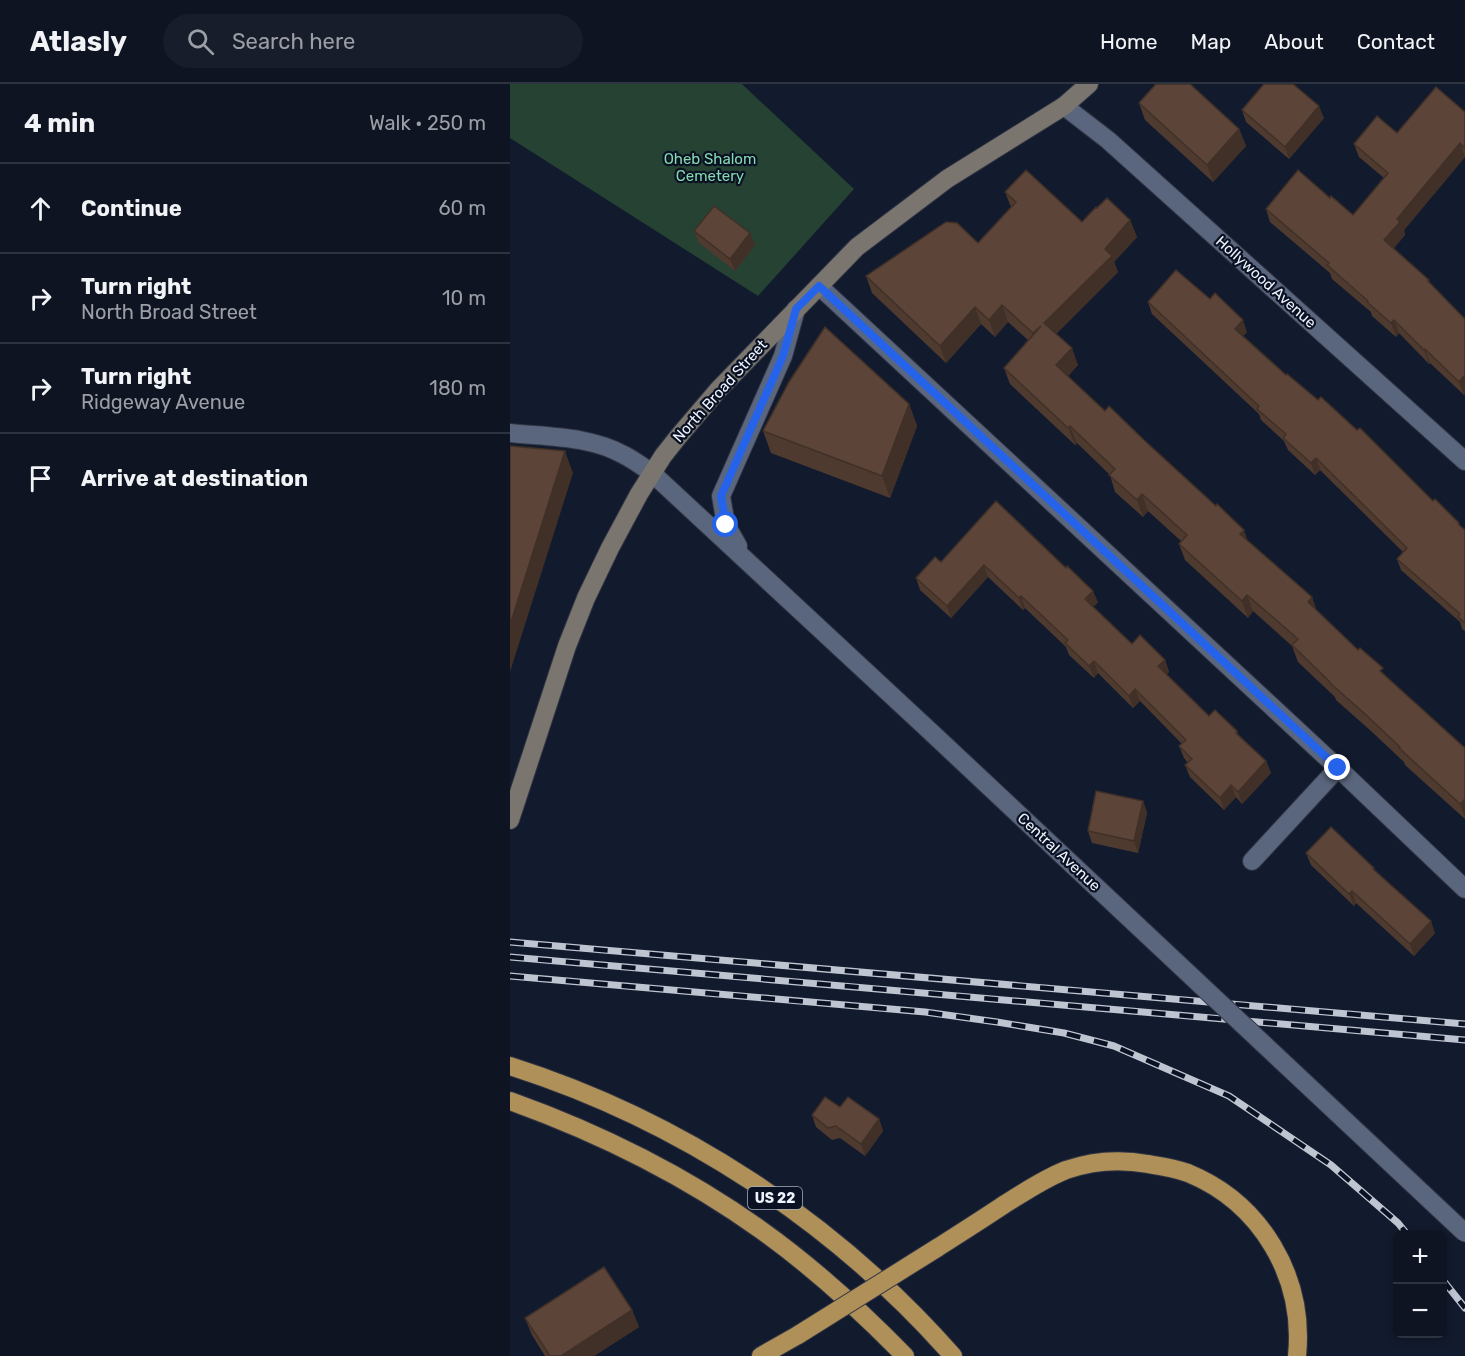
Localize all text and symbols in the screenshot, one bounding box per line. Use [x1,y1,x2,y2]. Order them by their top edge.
search box [163,14,583,68]
text: Atlasly [30,25,127,58]
icon: search [184,25,217,58]
text: Search here [232,28,355,55]
text: Home [1100,29,1157,54]
text: Map [1190,29,1231,54]
text: About [1264,29,1324,54]
text: Contact [1357,29,1435,54]
text: 4 min [24,108,95,139]
text: Walk · 250 m [369,111,486,135]
park label: Oheb Shalom Cemetery [664,150,756,185]
icon: ahead [24,192,57,225]
text: Continue [81,195,182,222]
text: 60 m [439,196,486,220]
street label: Hollywood Avenue [1212,232,1320,332]
text: Turn right [81,273,191,300]
icon: right [24,282,57,315]
text: 10 m [442,286,486,310]
text: North Broad Street [81,300,257,324]
street label: North Broad Street [669,336,771,446]
text: Turn right [81,363,191,390]
icon: right [24,372,57,405]
text: 180 m [429,376,486,400]
text: Ridgeway Avenue [81,390,245,414]
icon: arrive [24,462,57,495]
text: Arrive at destination [81,465,308,492]
route start [712,511,738,537]
route end [1324,754,1350,780]
street label: Central Avenue [1014,809,1104,895]
road number: US 22 [748,1187,802,1209]
map controls [1393,1230,1447,1338]
button: + [1393,1230,1447,1284]
button: − [1393,1284,1447,1338]

